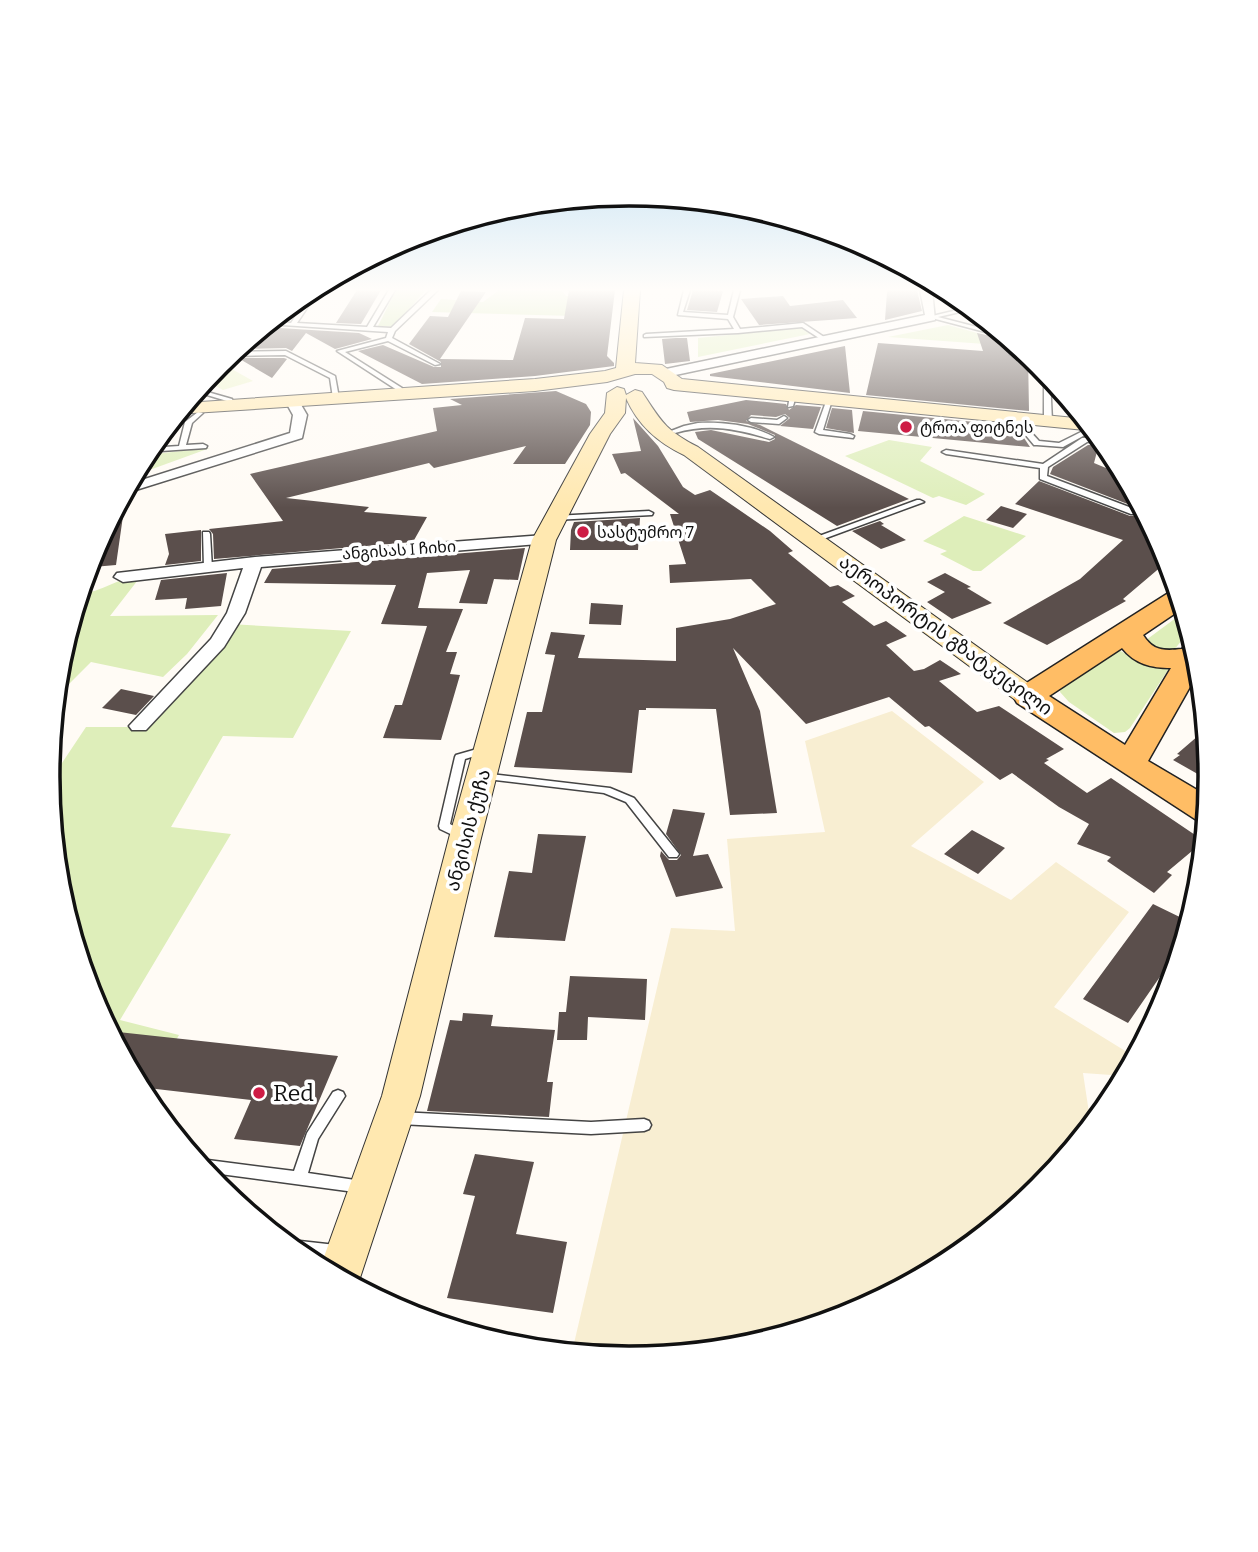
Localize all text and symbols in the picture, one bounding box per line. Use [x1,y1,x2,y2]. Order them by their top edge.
place label: ტროა ფიტნეს [920,418,1033,437]
marker: ტროა ფიტნეს [898,419,914,435]
place label: სასტუმრო 7 [597,523,694,542]
marker: სასტუმრო 7 [575,524,591,540]
street label: ანგისას I ჩიხი [341,537,457,563]
street label: აეროპორტის გზატკეცილი [834,550,1057,721]
street label: ანგისის ქუჩა [441,766,495,894]
place label: Red [273,1079,314,1107]
marker: Red [251,1085,267,1101]

